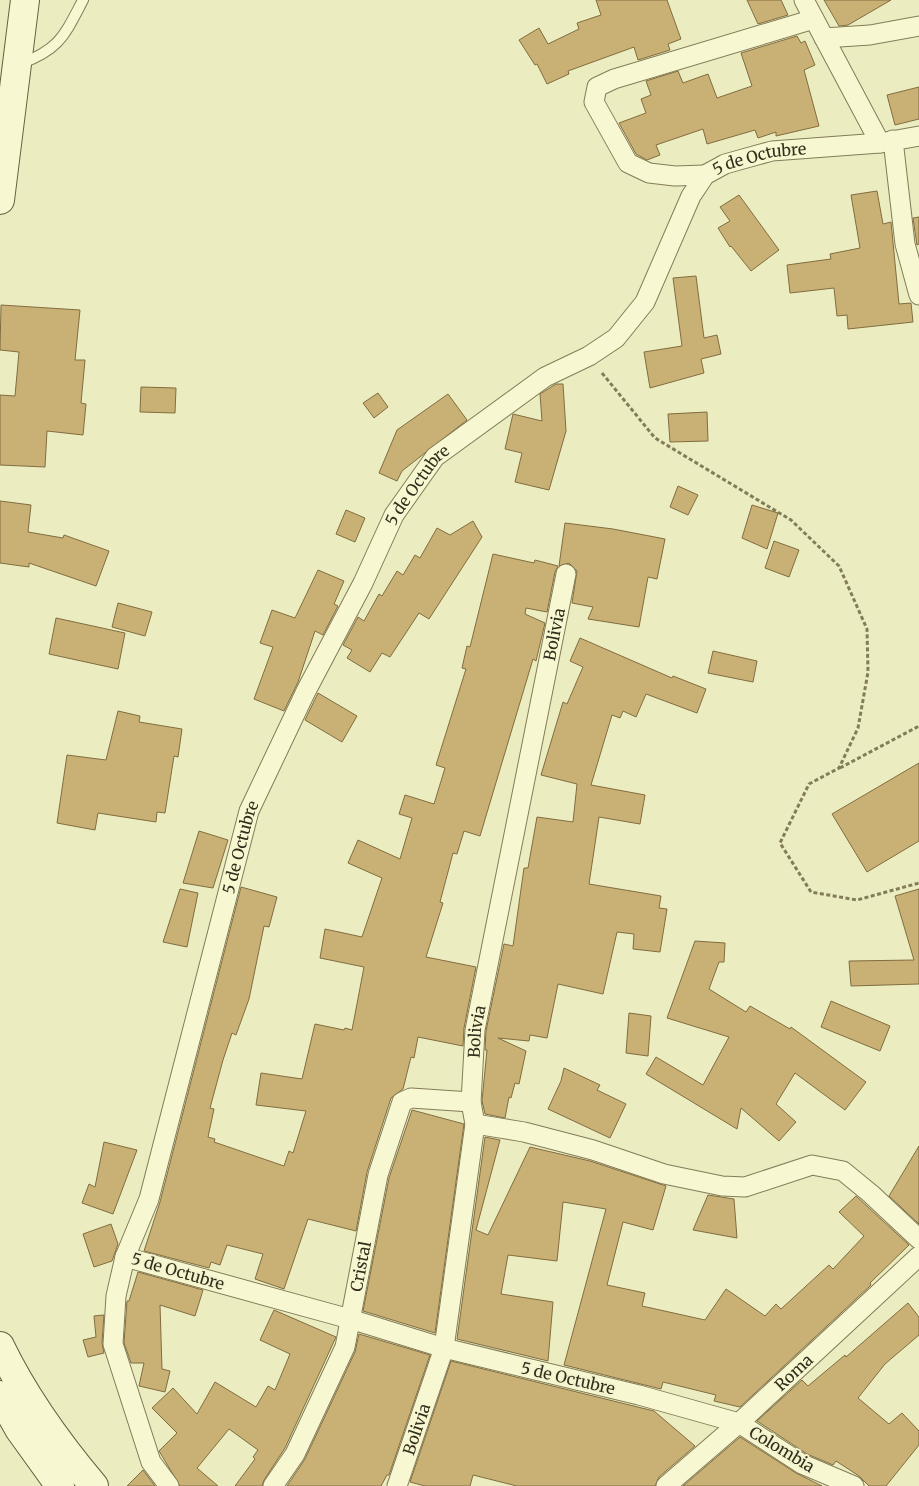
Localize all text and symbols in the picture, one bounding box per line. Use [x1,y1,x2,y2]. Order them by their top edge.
street label: 5 de Octubre [709,139,807,179]
street label: 5 de Octubre [381,440,453,528]
street label: Bolivia [539,606,569,662]
street label: 5 de Octubre [218,797,263,896]
street label: Bolivia [463,1003,490,1058]
street label: Cristal [346,1240,375,1293]
street label: 5 de Octubre [129,1248,227,1294]
street label: Roma [770,1349,817,1395]
street label: 5 de Octubre [519,1357,617,1399]
street label: Bolivia [398,1400,435,1458]
street label: Colombia [746,1422,819,1477]

